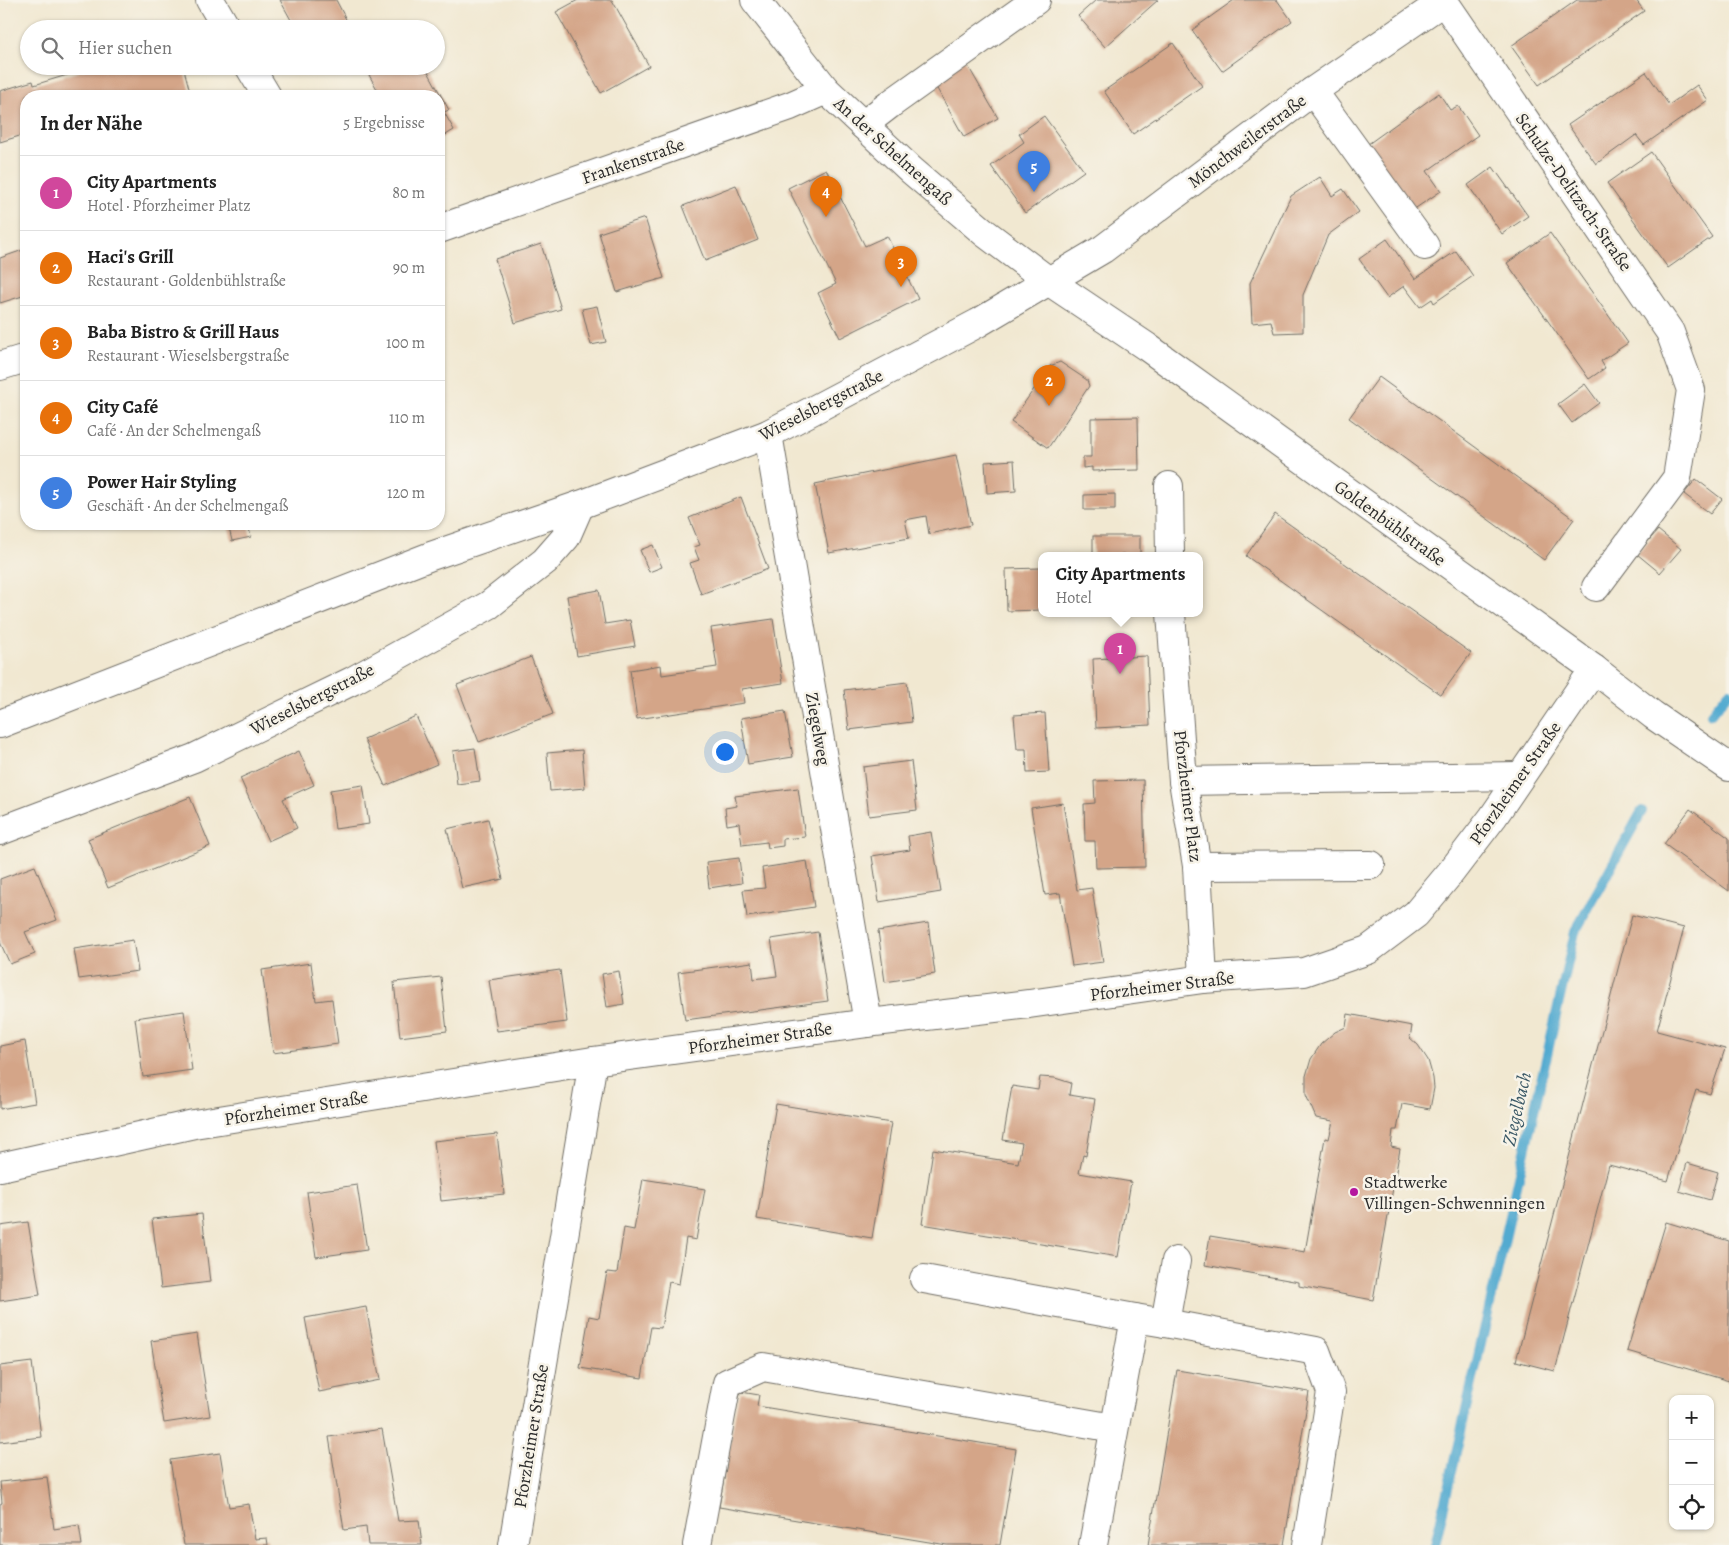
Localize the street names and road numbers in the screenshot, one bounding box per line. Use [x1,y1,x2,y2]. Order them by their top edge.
street label: Mönchweilerstraße [1183,89,1311,193]
street label: An der Schelmengaß [828,91,958,211]
street label: Schulze-Delitzsch-Straße [1510,108,1638,276]
street label: Frankenstraße [578,132,688,190]
street label: Wieselsbergstraße [754,363,887,447]
street label: Goldenbühlstraße [1329,474,1451,572]
street label: Wieselsbergstraße [245,657,378,741]
street label: Ziegelweg [800,690,836,768]
street label: Pforzheimer Straße [1464,717,1566,849]
street label: Pforzheimer Platz [1168,729,1208,863]
street label: Pforzheimer Straße [1088,965,1236,1007]
street label: Pforzheimer Straße [686,1016,834,1060]
street label: Pforzheimer Straße [222,1085,370,1131]
street label: Pforzheimer Straße [508,1362,554,1510]

